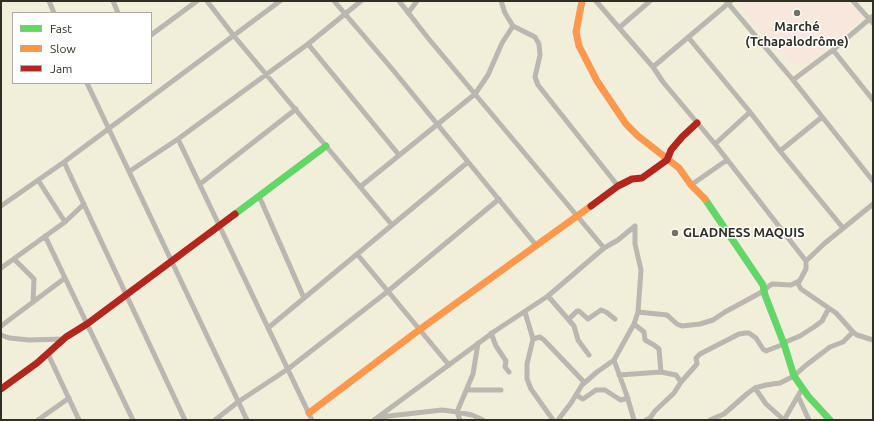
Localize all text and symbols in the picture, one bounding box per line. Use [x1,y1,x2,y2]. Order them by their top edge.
marker: Marché (Tchapalodrôme) [792,8,802,18]
legend [12,12,152,84]
place label: Marché (Tchapalodrôme) [745,19,849,50]
text: Fast [50,22,72,35]
text: Slow [50,42,76,55]
text: Jam [50,62,72,75]
place label: GLADNESS MAQUIS [683,225,805,241]
marker: GLADNESS MAQUIS [670,228,680,238]

